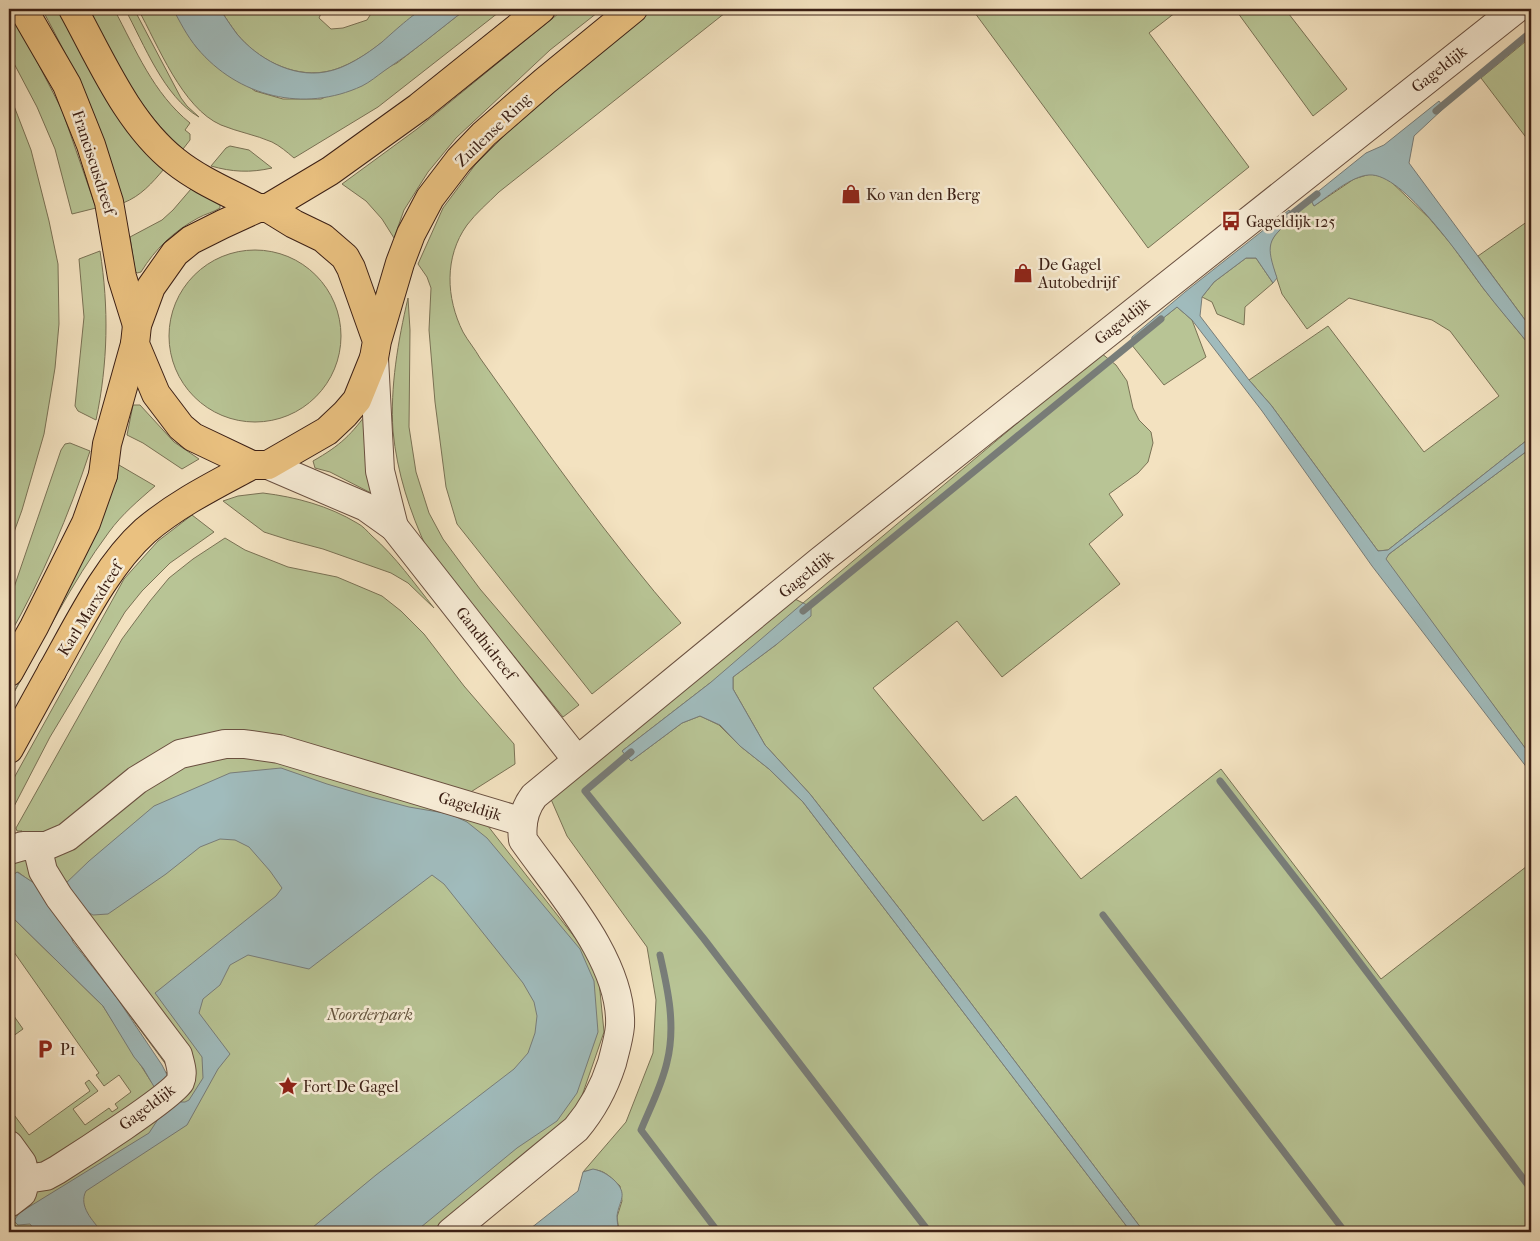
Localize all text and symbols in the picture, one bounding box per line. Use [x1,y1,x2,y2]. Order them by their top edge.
street label: Gageldijk [1407,41,1471,97]
street label: Zuilense Ring [451,89,535,171]
street label: Franciscusdreef [68,108,121,220]
shop icon: Ko van den Berg [840,183,862,205]
place label: Ko van den Berg [866,185,980,204]
bus stop icon: Gageldijk 125 [1220,210,1242,232]
place label: Gageldijk 125 [1246,212,1335,231]
place label: De Gagel Autobedrijf [1037,255,1121,292]
shop icon: De Gagel Autobedrijf [1012,262,1034,284]
street label: Gageldijk [1090,293,1154,349]
street label: Gageldijk [775,546,838,602]
street label: Karl Marxdreef [54,555,128,659]
street label: Gandhidreef [452,603,522,686]
street label: Gageldijk [436,787,505,825]
park label: Noorderpark [326,1005,413,1024]
parking icon: P1 [34,1038,56,1060]
place label: P1 [60,1040,75,1059]
place icon: Fort De Gagel [277,1075,299,1097]
place label: Fort De Gagel [303,1077,399,1096]
street label: Gageldijk [115,1079,179,1134]

